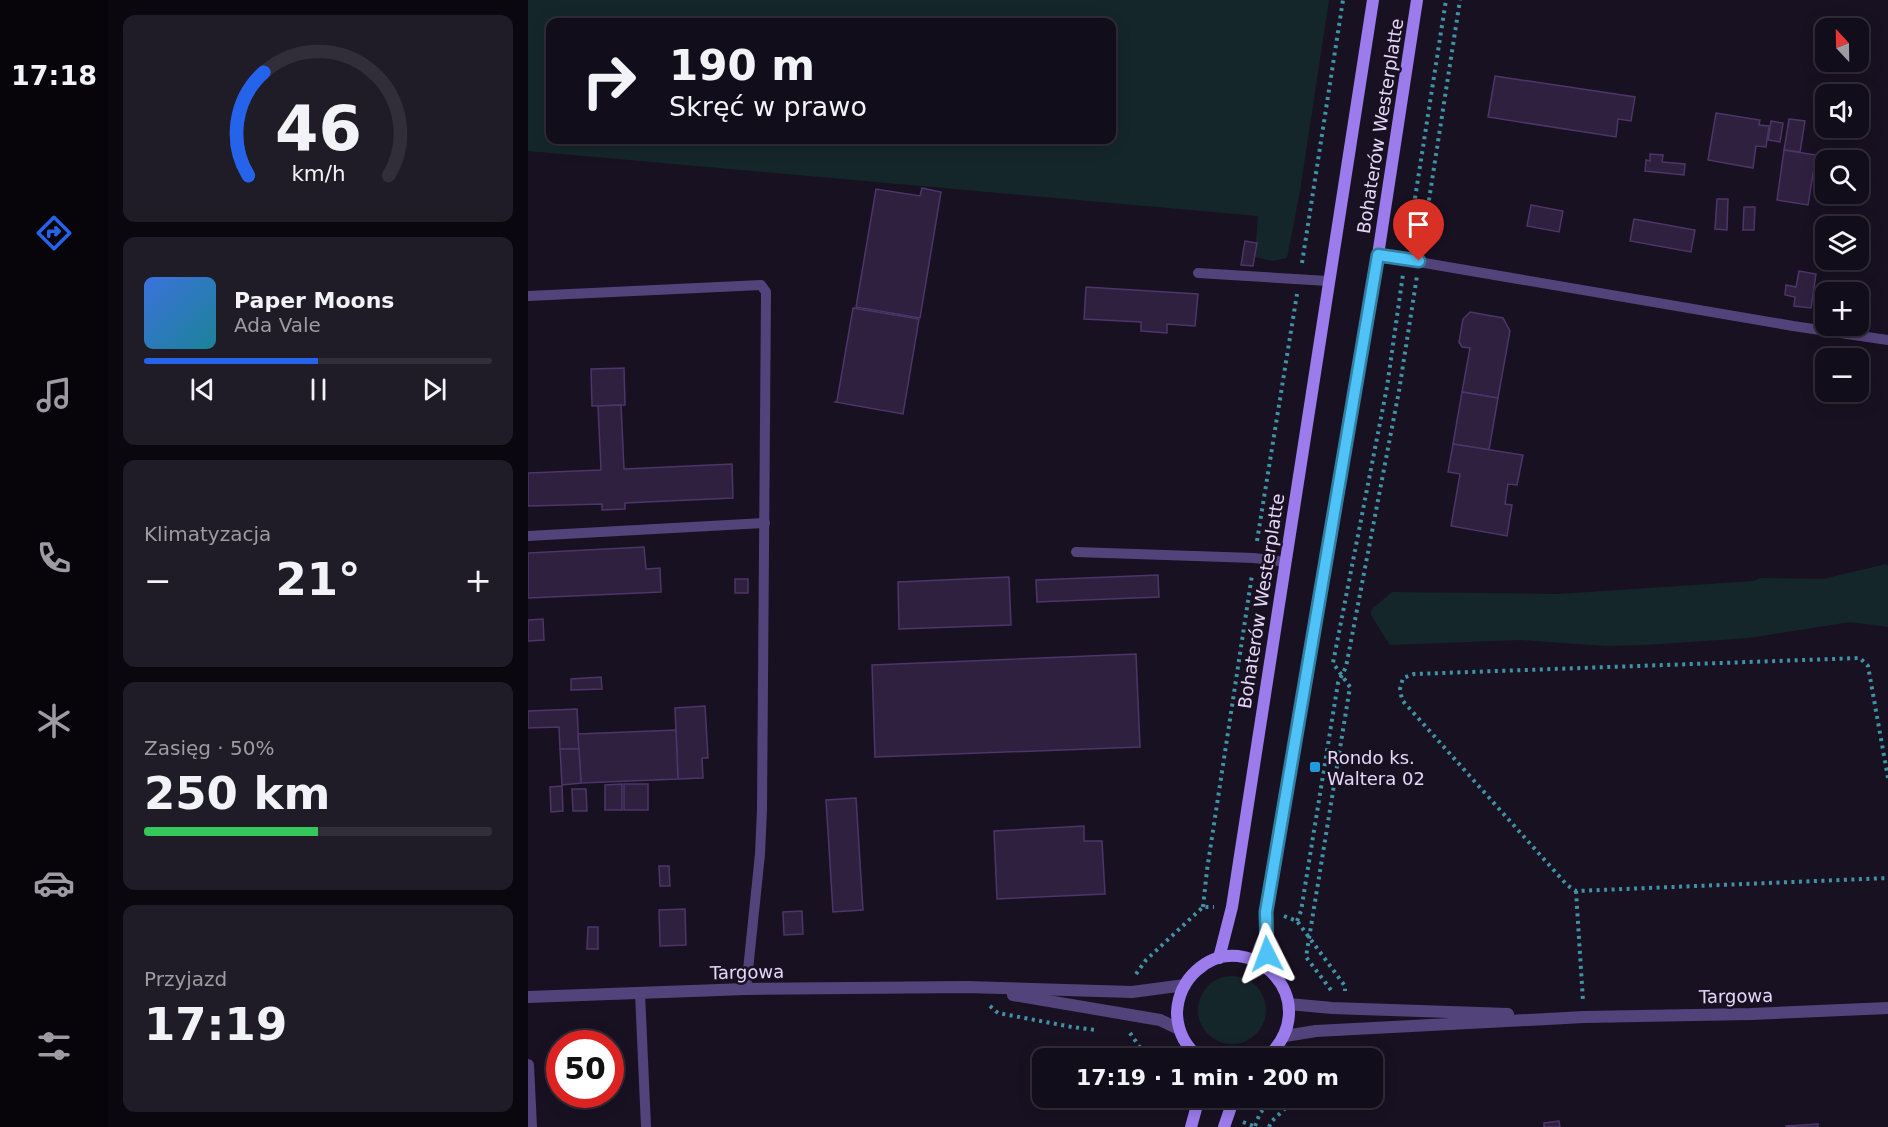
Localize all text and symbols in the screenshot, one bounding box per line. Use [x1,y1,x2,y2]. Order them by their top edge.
street label: Bohaterów Westerplatte [1353,17,1407,235]
north arrow [1815,18,1869,72]
map controls [1815,18,1869,402]
text: 190 m [669,41,815,90]
icon: right [570,42,648,120]
text: 17:18 [11,60,97,91]
button: sound [1815,84,1869,138]
text: Skręć w prawo [669,91,867,122]
text: 46 [275,92,361,165]
button: search [1815,150,1869,204]
text: km/h [291,161,345,186]
pin [1393,199,1444,261]
icon: arrive [1402,208,1435,241]
icon: directions [33,212,75,254]
button: layers [1815,216,1869,270]
button: + [1815,282,1869,336]
text: Paper Moons [234,288,394,313]
text: Ada Vale [234,313,321,337]
button: − [1815,348,1869,402]
icon: previous [186,373,219,406]
icon: pause [302,373,335,406]
icon: next [418,373,451,406]
icon: music [33,374,75,416]
street label: Bohaterów Westerplatte [1234,492,1288,710]
text: Klimatyzacja [144,522,271,546]
icon: phone [33,537,75,579]
text: 21° [275,553,361,606]
text: − [144,561,172,600]
text: + [464,561,492,600]
icon: climate [33,700,75,742]
text: Zasięg · 50% [144,736,274,760]
place label: Rondo ks. Waltera 02 [1327,747,1425,789]
marker: Rondo ks. Waltera 02 [1308,760,1322,774]
text: 250 km [144,767,330,820]
icon: car [33,862,75,904]
position arrow [1235,922,1299,986]
street label: Targowa [709,961,784,983]
text: Przyjazd [144,967,227,991]
street label: Targowa [1698,985,1773,1007]
text: 17:19 [144,998,287,1051]
icon: filters [33,1025,75,1067]
speed limit sign: 50 [546,1030,624,1108]
text: 17:19 · 1 min · 200 m [1076,1065,1339,1090]

